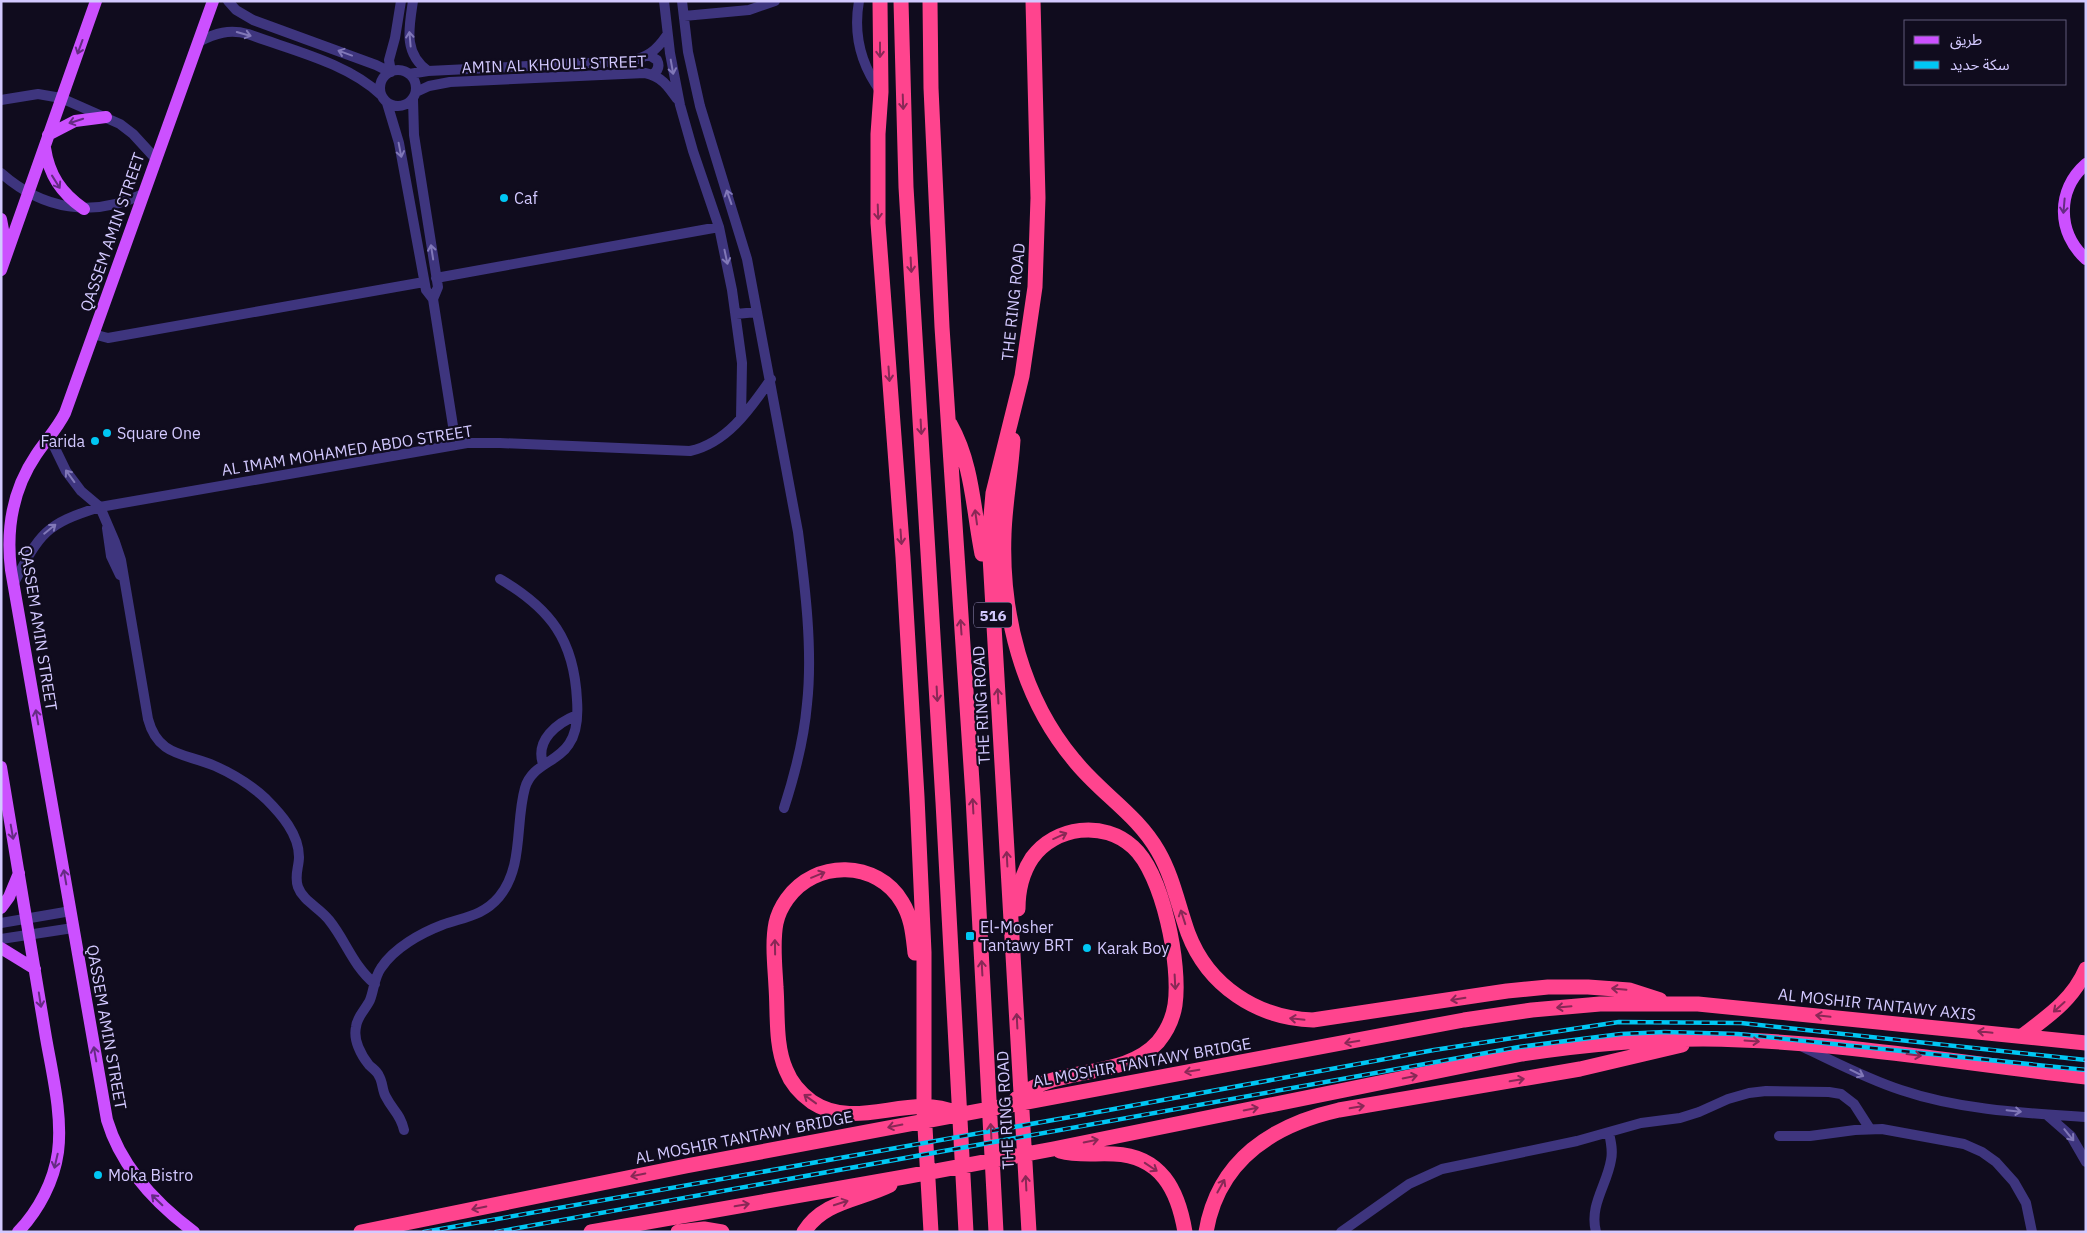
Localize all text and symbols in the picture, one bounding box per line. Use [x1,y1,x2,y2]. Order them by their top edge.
legend [1904,20,2067,85]
one-way arrow [236,29,252,39]
text: طريق [1950,30,1982,50]
one-way arrow [405,31,415,47]
one-way arrow [75,39,84,54]
one-way arrow [875,42,885,58]
one-way arrow [338,48,353,57]
street label: AMIN AL KHOULI STREET [461,51,647,77]
text: سكة حديد [1950,55,2010,74]
one-way arrow [668,58,678,74]
one-way arrow [898,94,907,110]
one-way arrow [68,117,84,127]
one-way arrow [395,141,405,157]
street label: QASSEM AMIN STREET [75,150,149,314]
one-way arrow [52,175,62,189]
place label: Caf [514,188,538,208]
one-way arrow [724,189,733,205]
marker: Caf [498,192,510,204]
one-way arrow [2060,198,2069,214]
one-way arrow [873,204,883,220]
street label: THE RING ROAD [997,242,1029,362]
one-way arrow [427,244,437,260]
one-way arrow [721,248,731,264]
one-way arrow [907,256,916,272]
one-way arrow [884,366,894,382]
one-way arrow [916,419,925,435]
street label: AL IMAM MOHAMED ABDO STREET [220,420,474,480]
place label: Square One [117,423,201,443]
marker: Square One [101,427,113,439]
place label: Farida [40,431,85,451]
marker: Farida [89,435,101,447]
one-way arrow [64,470,75,483]
one-way arrow [971,509,981,525]
one-way arrow [43,523,56,534]
one-way arrow [897,528,906,544]
street label: QASSEM AMIN STREET [16,544,62,712]
road number: 516 [974,602,1012,628]
one-way arrow [957,619,966,635]
street label: THE RING ROAD [968,645,994,765]
one-way arrow [932,686,941,702]
one-way arrow [993,689,1002,705]
one-way arrow [31,709,41,725]
one-way arrow [969,798,978,814]
one-way arrow [8,824,18,840]
one-way arrow [1053,831,1068,841]
one-way arrow [1003,851,1012,867]
one-way arrow [59,869,69,885]
one-way arrow [810,869,825,879]
one-way arrow [1178,910,1187,926]
place label: El-Mosher Tantawy BRT [980,917,1073,955]
marker: El-Mosher Tantawy BRT [964,930,976,942]
place label: Karak Boy [1097,938,1169,958]
one-way arrow [770,939,780,956]
marker: Karak Boy [1081,942,1093,954]
street label: QASSEM AMIN STREET [83,943,131,1111]
one-way arrow [977,961,986,977]
one-way arrow [1171,974,1180,990]
one-way arrow [1612,984,1628,994]
street label: AL MOSHIR TANTAWY AXIS [1777,984,1977,1024]
one-way arrow [35,992,45,1008]
one-way arrow [1450,995,1466,1005]
one-way arrow [2052,1001,2065,1013]
one-way arrow [1556,1002,1572,1012]
one-way arrow [1816,1011,1832,1021]
one-way arrow [1012,1013,1022,1029]
one-way arrow [1289,1014,1305,1024]
one-way arrow [1977,1028,1993,1037]
street label: AL MOSHIR TANTAWY BRIDGE [1031,1033,1253,1091]
one-way arrow [1744,1037,1760,1046]
one-way arrow [1344,1038,1360,1048]
one-way arrow [90,1046,100,1062]
street label: THE RING ROAD [992,1050,1018,1170]
one-way arrow [1905,1050,1921,1060]
one-way arrow [1185,1067,1201,1077]
one-way arrow [1849,1068,1864,1078]
one-way arrow [1401,1072,1417,1081]
one-way arrow [1508,1074,1524,1084]
one-way arrow [804,1094,817,1105]
one-way arrow [1348,1102,1364,1112]
one-way arrow [1242,1104,1258,1113]
street label: AL MOSHIR TANTAWY BRIDGE [633,1106,855,1168]
one-way arrow [2006,1106,2022,1116]
one-way arrow [887,1122,903,1132]
one-way arrow [986,1123,995,1139]
one-way arrow [2064,1129,2075,1142]
one-way arrow [1083,1136,1099,1145]
one-way arrow [51,1152,60,1168]
one-way arrow [1144,1162,1158,1172]
place label: Moka Bistro [108,1165,193,1185]
marker: Moka Bistro [92,1169,104,1181]
one-way arrow [631,1171,647,1181]
one-way arrow [1022,1175,1031,1191]
one-way arrow [1217,1179,1226,1194]
one-way arrow [151,1193,163,1206]
one-way arrow [833,1198,849,1207]
one-way arrow [734,1200,750,1210]
one-way arrow [472,1204,488,1213]

